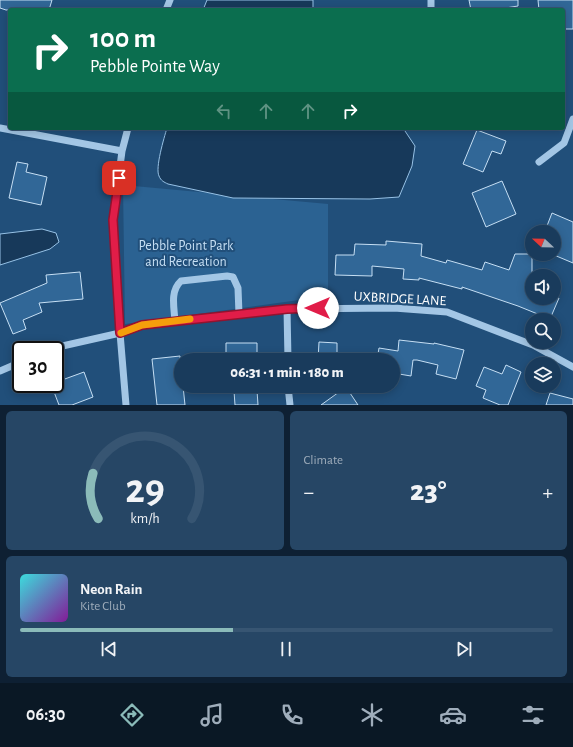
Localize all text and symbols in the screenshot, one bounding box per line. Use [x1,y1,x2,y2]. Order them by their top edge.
icon: right [24,24,76,76]
text: 100 m [90,25,156,53]
text: Pebble Pointe Way [90,58,220,76]
icon: left [213,100,235,122]
icon: ahead [255,100,277,122]
icon: ahead [297,100,319,122]
icon: right [339,100,361,122]
pin [102,161,136,195]
icon: arrive [108,167,130,189]
north arrow [525,225,561,261]
map controls [525,225,561,393]
park label: Pebble Point Park and Recreation [139,239,234,269]
button: sound [525,269,561,305]
position arrow [297,287,339,329]
street label: UXBRIDGE LANE [353,290,447,308]
button: search [525,313,561,349]
speed limit sign: 30 [12,341,64,393]
button: layers [525,357,561,393]
text: 06:31 · 1 min · 180 m [230,365,344,380]
text: Climate [304,454,343,467]
text: 29 [125,468,165,509]
text: 23° [410,476,446,506]
text: − [304,481,314,503]
text: + [542,481,553,503]
text: km/h [130,511,159,525]
text: Neon Rain [80,582,142,597]
text: Kite Club [80,600,126,613]
icon: previous [98,638,120,660]
icon: pause [275,638,297,660]
icon: next [453,638,475,660]
icon: directions [118,701,146,729]
icon: music [198,701,226,729]
icon: phone [278,701,306,729]
icon: climate [358,701,386,729]
icon: car [439,701,467,729]
icon: filters [519,701,547,729]
text: 06:30 [26,706,65,724]

